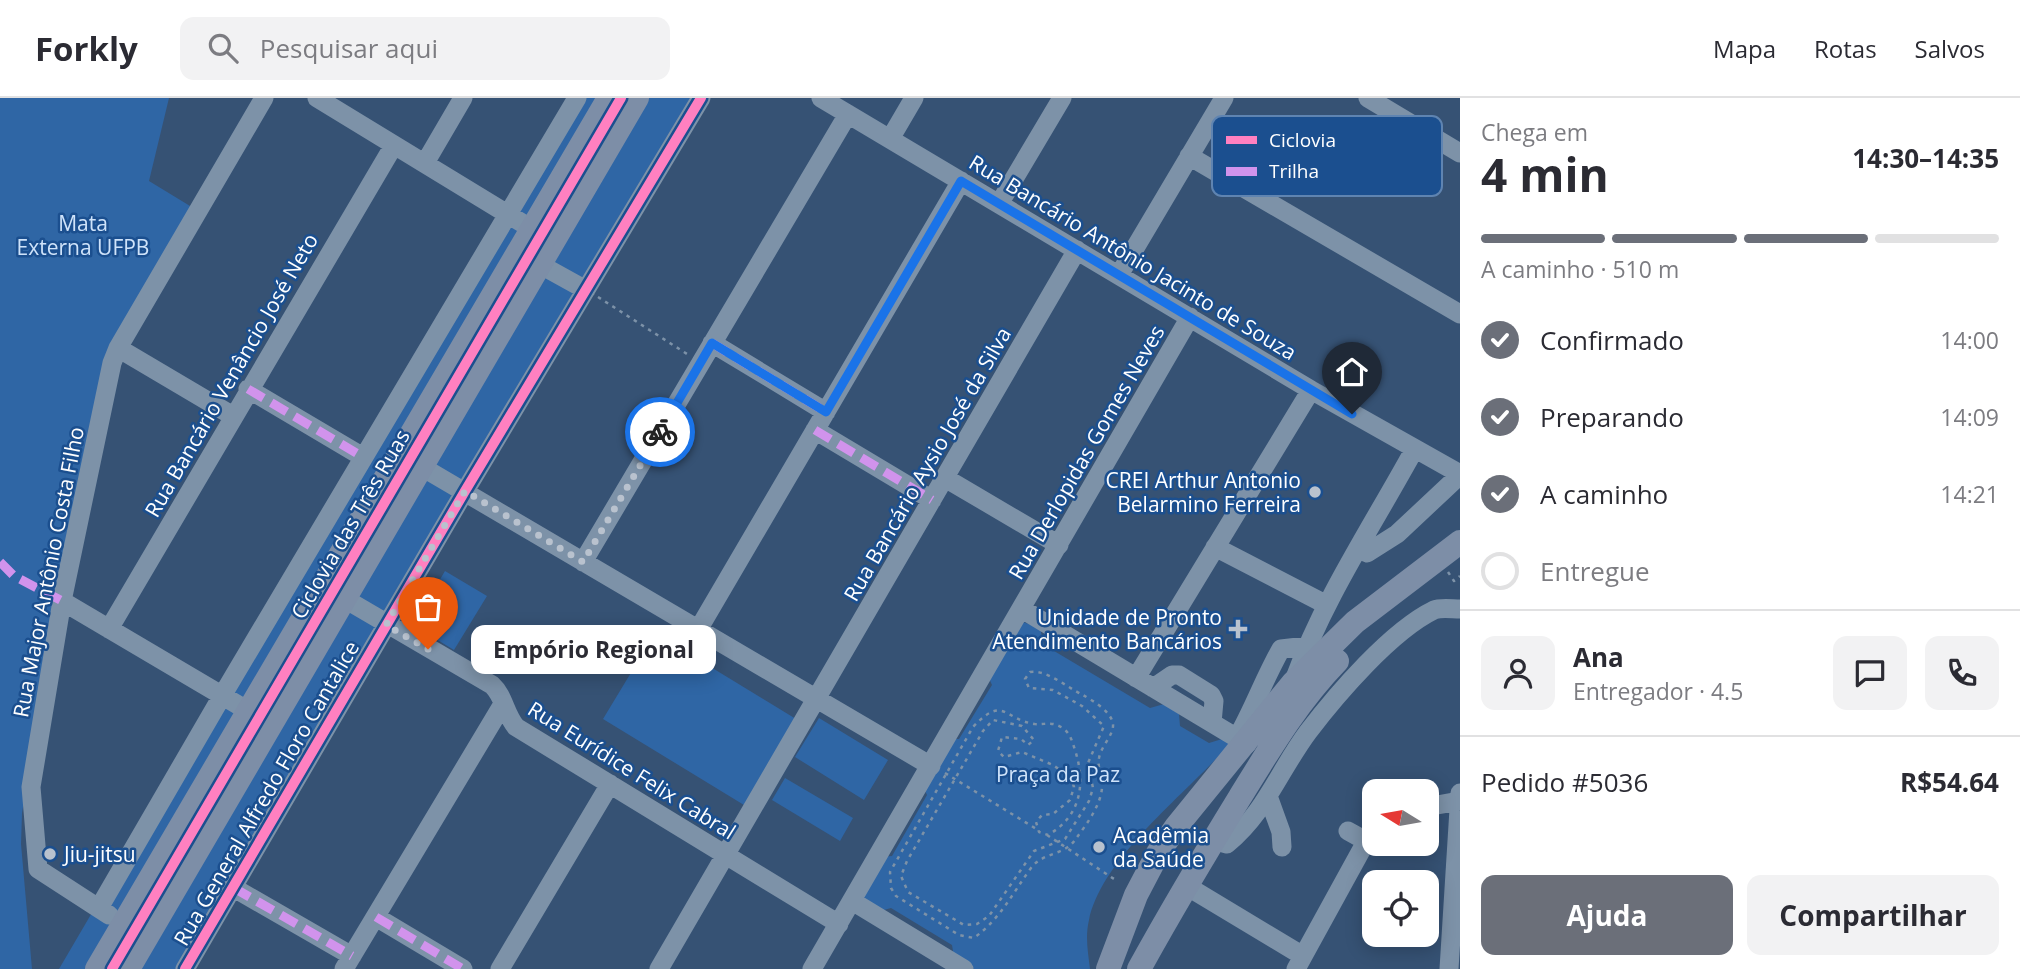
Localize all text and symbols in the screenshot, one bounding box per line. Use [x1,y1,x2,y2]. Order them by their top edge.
search box [180,17,670,80]
text: Forkly [35,26,138,71]
icon: search [204,29,242,67]
text: Pesquisar aqui [260,30,438,66]
text: Mapa [1713,32,1776,65]
text: Rotas [1814,32,1877,65]
text: Salvos [1915,32,1985,65]
legend [1212,116,1442,196]
text: Chega em [1481,116,1588,148]
text: Ciclovia [1269,127,1336,153]
text: 14:30–14:35 [1852,140,1999,176]
text: 4 min [1481,143,1609,205]
street label: Rua Bancário Antônio Jacinto de Souza [964,148,1302,366]
text: Trilha [1269,158,1319,184]
park label: Mata Externa UFPB [17,209,149,261]
street label: Rua Bancário Venâncio José Neto [138,228,324,522]
text: A caminho · 510 m [1481,253,1679,285]
street label: Rua Derlopidas Gomes Neves [1002,320,1170,584]
icon: check [1481,321,1519,359]
street label: Rua Bancário Aysio José da Silva [837,322,1017,606]
text: Confirmado [1540,322,1684,358]
text: 14:00 [1940,324,1999,356]
pin [1322,342,1382,414]
icon: home [1333,353,1371,391]
courier [625,397,695,467]
icon: check [1481,398,1519,436]
text: Preparando [1540,399,1684,435]
text: 14:09 [1940,401,1999,433]
icon: bike [641,413,679,451]
street label: Rua Major Antônio Costa Filho [6,424,90,720]
street label: Ciclovia das Três Ruas [284,424,416,624]
place label: CREI Arthur Antonio Belarmino Ferreira [1106,466,1301,518]
icon: check [1481,475,1519,513]
text: A caminho [1540,476,1668,512]
text: 14:21 [1940,478,1999,510]
marker: CREI Arthur Antonio Belarmino Ferreira [1307,484,1323,500]
text: Entregue [1540,553,1650,589]
pin [398,577,458,649]
icon: bag [409,588,447,626]
place label: Unidade de Pronto Atendimento Bancários [992,603,1222,655]
marker: Unidade de Pronto Atendimento Bancários [1228,619,1248,639]
callout: Empório Regional [470,624,715,674]
text: Empório Regional [493,633,694,665]
street label: Rua General Alfredo Floro Cantalice [167,636,365,950]
button: person [1481,636,1555,710]
button: chat [1833,636,1907,710]
button: phone [1925,636,1999,710]
text: Ana [1573,639,1624,675]
text: Entregador · 4.5 [1573,675,1743,707]
street label: Rua Eurídice Felix Cabral [523,695,741,845]
park label: Praça da Paz [996,760,1120,788]
text: Pedido #5036 [1481,764,1648,800]
text: R$54.64 [1900,764,1999,800]
north arrow [1362,779,1438,856]
map controls [1362,779,1439,947]
place label: Acadêmia da Saúde [1113,821,1209,873]
marker: Acadêmia da Saúde [1091,839,1107,855]
place label: Jiu-jitsu [62,840,136,868]
marker: Jiu-jitsu [42,846,58,862]
button: locate [1362,870,1439,947]
button: Ajuda [1481,875,1733,955]
button: Compartilhar [1747,875,1999,955]

